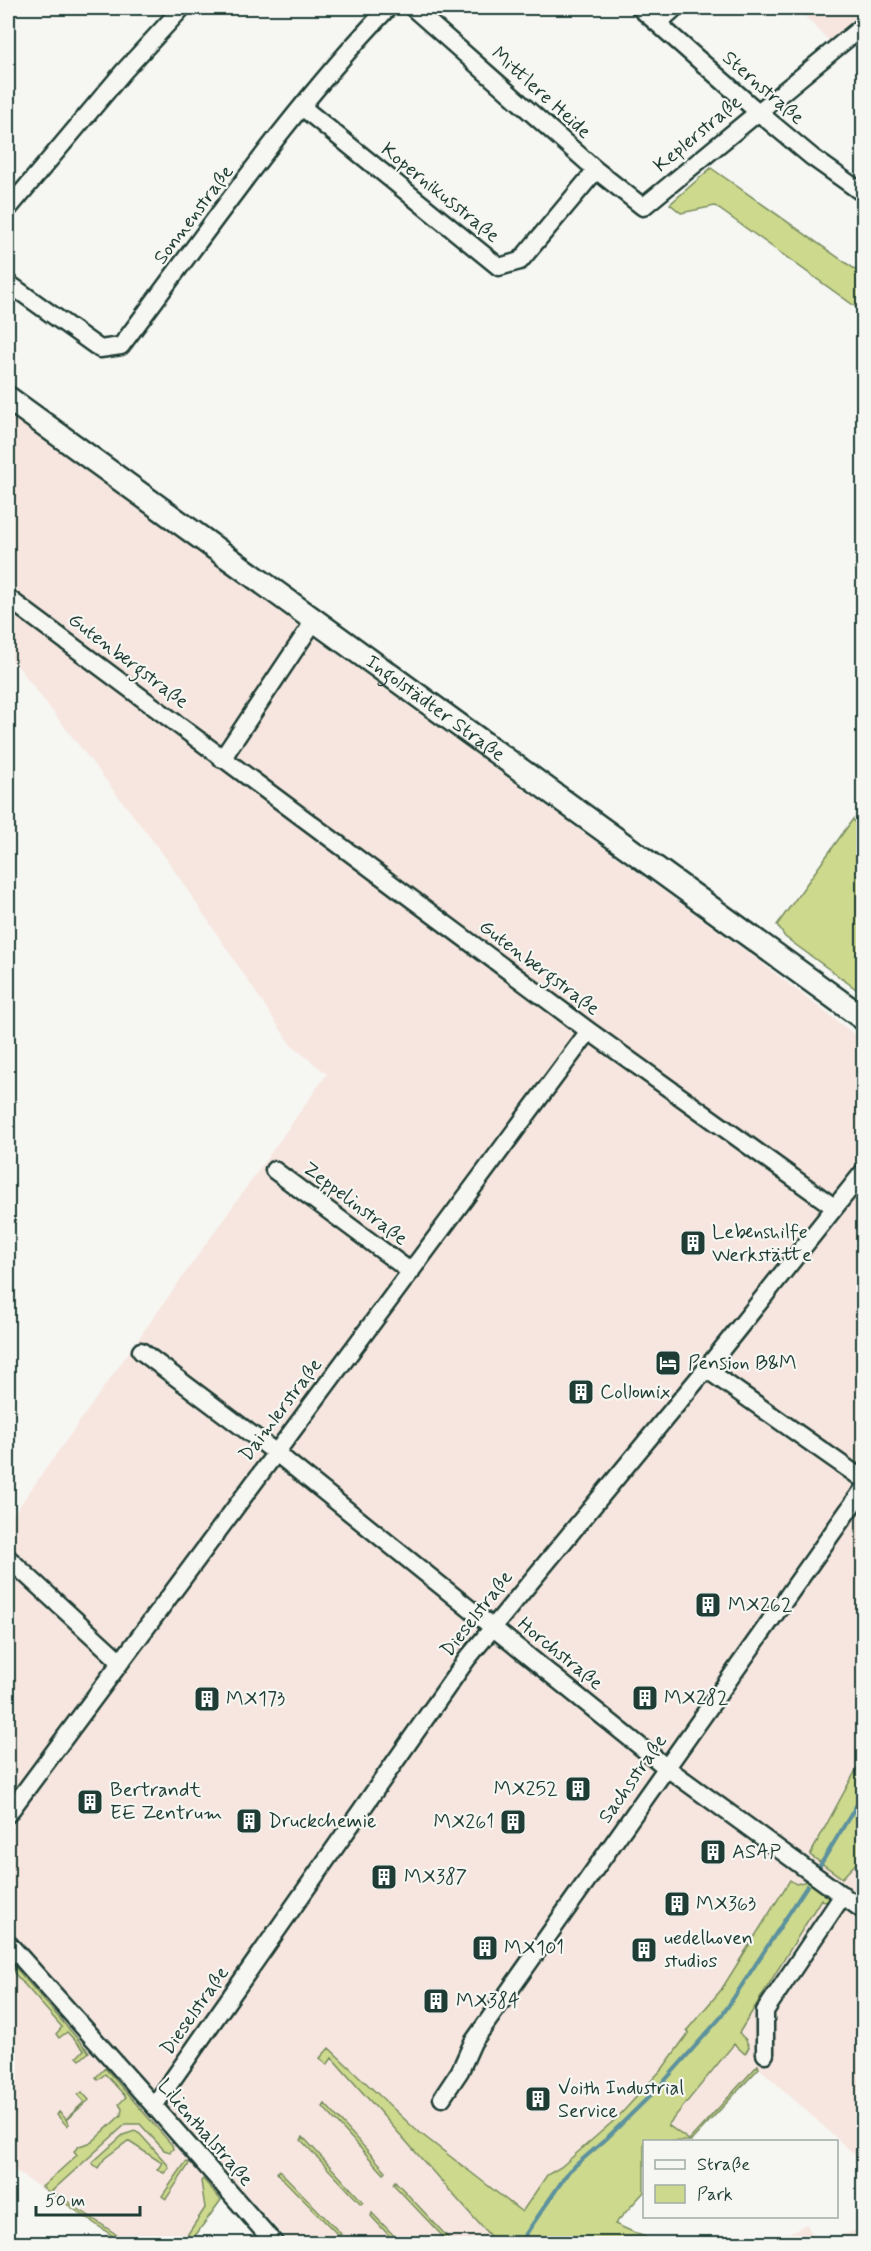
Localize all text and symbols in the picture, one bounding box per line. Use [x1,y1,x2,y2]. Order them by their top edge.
street label: Mittlere Heide [485,41,597,145]
street label: Sternstraße [716,45,810,131]
street label: Keplerstraße [648,89,748,179]
street label: Kopernikusstraße [375,137,505,249]
street label: Sonnenstraße [148,159,241,270]
street label: Gutenbergstraße [61,607,194,717]
street label: Ingolstädter Straße [360,648,511,768]
street label: Gutenbergstraße [472,914,605,1024]
street label: Zeppelinstraße [297,1156,413,1252]
place label: Lebenshilfe Werkstätte [712,1219,812,1269]
building icon: Lebenshilfe Werkstätte [678,1228,708,1258]
hotel icon: Pension B&M [653,1348,683,1378]
place label: Pension B&M [688,1350,797,1377]
street label: Daimlerstraße [233,1353,329,1467]
building icon: Collomix [566,1377,596,1407]
place label: Collomix [600,1379,671,1406]
street label: Dieselstraße [435,1565,519,1663]
building icon: MX262 [693,1590,723,1620]
place label: MX262 [728,1592,793,1619]
street label: Horchstraße [512,1611,609,1697]
building icon: MX282 [630,1683,660,1713]
building icon: MX173 [192,1684,222,1714]
place label: MX282 [664,1685,729,1712]
place label: MX173 [226,1686,285,1713]
street label: Sachsstraße [592,1729,674,1829]
building icon: MX252 [563,1774,593,1804]
place label: MX252 [494,1776,558,1803]
place label: Bertrandt EE Zentrum [110,1777,222,1827]
building icon: Bertrandt EE Zentrum [75,1787,105,1817]
building icon: Druckchemie [234,1806,264,1836]
building icon: MX261 [498,1807,528,1837]
place label: Druckchemie [268,1808,377,1835]
place label: MX261 [433,1809,494,1836]
building icon: ASAP [698,1837,728,1867]
place label: ASAP [732,1839,781,1866]
building icon: MX387 [369,1862,399,1892]
place label: MX387 [404,1864,467,1891]
building icon: MX363 [662,1889,692,1919]
place label: MX363 [696,1891,756,1918]
place label: uedelhoven studios [664,1925,753,1975]
building icon: MX101 [470,1933,500,1963]
place label: MX101 [504,1935,564,1962]
building icon: uedelhoven studios [629,1935,659,1965]
street label: Dieselstraße [154,1961,236,2061]
building icon: MX384 [421,1986,451,2016]
place label: MX384 [456,1988,520,2015]
street label: Lilienthalstraße [151,2074,259,2192]
place label: Voith Industrial Service [558,2075,684,2125]
building icon: Voith Industrial Service [523,2084,553,2114]
legend [643,2140,838,2218]
text: Straße [697,2153,750,2177]
scale bar [36,2179,140,2217]
text: Park [697,2183,733,2207]
text: 50 m [45,2189,85,2213]

